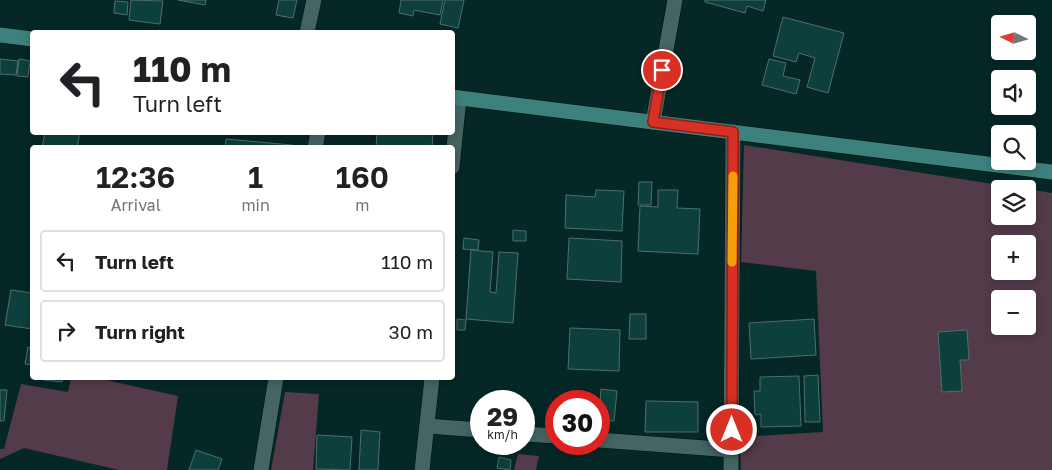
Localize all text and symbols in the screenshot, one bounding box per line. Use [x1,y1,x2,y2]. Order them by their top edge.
north arrow [991,15,1036,60]
map controls [991,15,1036,335]
text: 110 m [133,48,231,90]
pin [641,49,683,91]
icon: left [50,50,115,115]
icon: arrive [648,56,676,84]
button: sound [991,70,1036,115]
text: Turn left [133,90,222,117]
button: search [991,125,1036,170]
text: 12:36 [96,159,175,195]
text: 1 [248,159,263,195]
text: 160 [336,159,389,195]
button: layers [991,180,1036,225]
text: Arrival [111,195,161,215]
text: min [241,195,270,215]
text: m [355,195,369,215]
button: + [991,235,1036,280]
icon: left [52,247,80,275]
text: Turn left [95,250,174,273]
text: 110 m [381,250,433,273]
button: − [991,290,1036,335]
icon: right [52,317,80,345]
text: Turn right [95,320,185,343]
text: 30 m [389,320,433,343]
speed limit sign: 30 [545,390,610,455]
text: 29 [487,401,518,432]
position arrow [705,403,757,455]
text: km/h [487,427,518,442]

